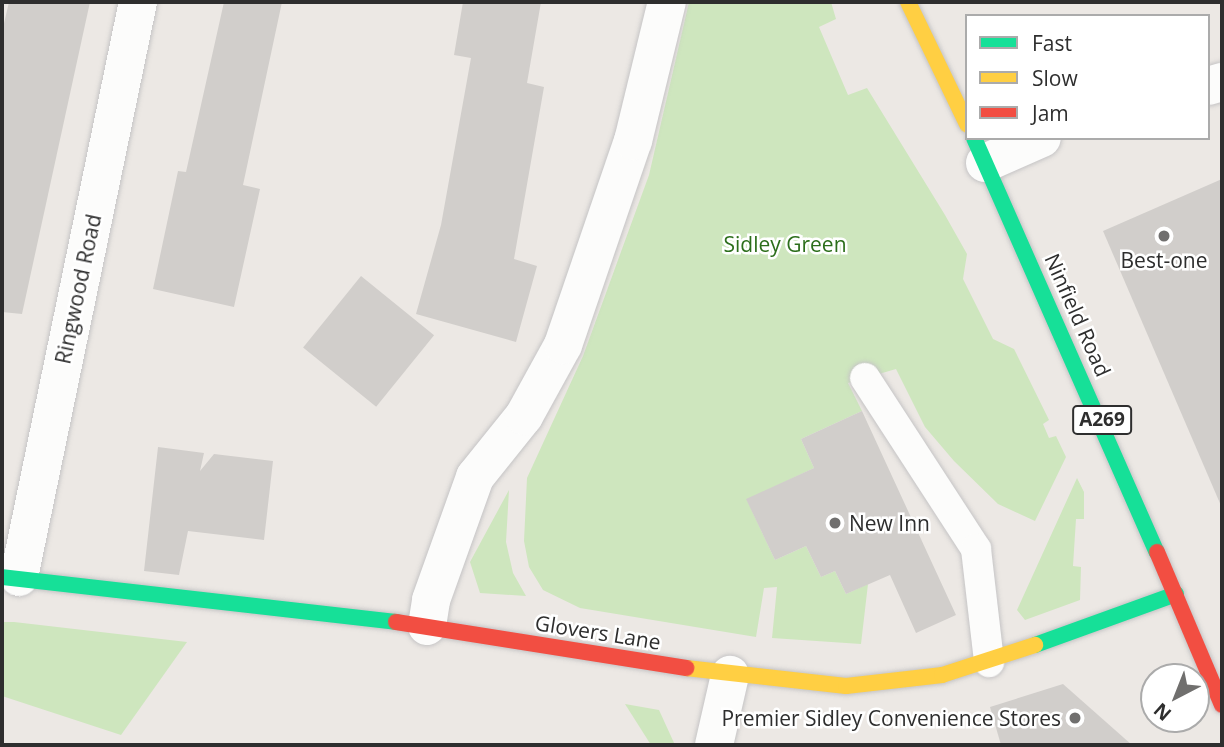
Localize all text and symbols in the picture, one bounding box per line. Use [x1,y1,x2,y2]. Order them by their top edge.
legend [965,14,1210,140]
text: Fast [1032,29,1072,57]
text: Slow [1032,64,1078,92]
text: Jam [1032,99,1069,127]
street label: Ringwood Road [50,212,106,366]
marker: Best-one [1156,228,1172,244]
park label: Sidley Green [723,231,847,257]
place label: Best-one [1121,247,1207,273]
street label: Ninfield Road [1040,250,1116,380]
road number: A269 [1070,404,1134,436]
place label: New Inn [849,510,930,536]
marker: New Inn [827,515,843,531]
street label: Glovers Lane [533,610,663,654]
north arrow [1140,663,1210,733]
text: N [1148,697,1177,727]
place label: Premier Sidley Convenience Stores [721,705,1061,731]
marker: Premier Sidley Convenience Stores [1067,710,1083,726]

